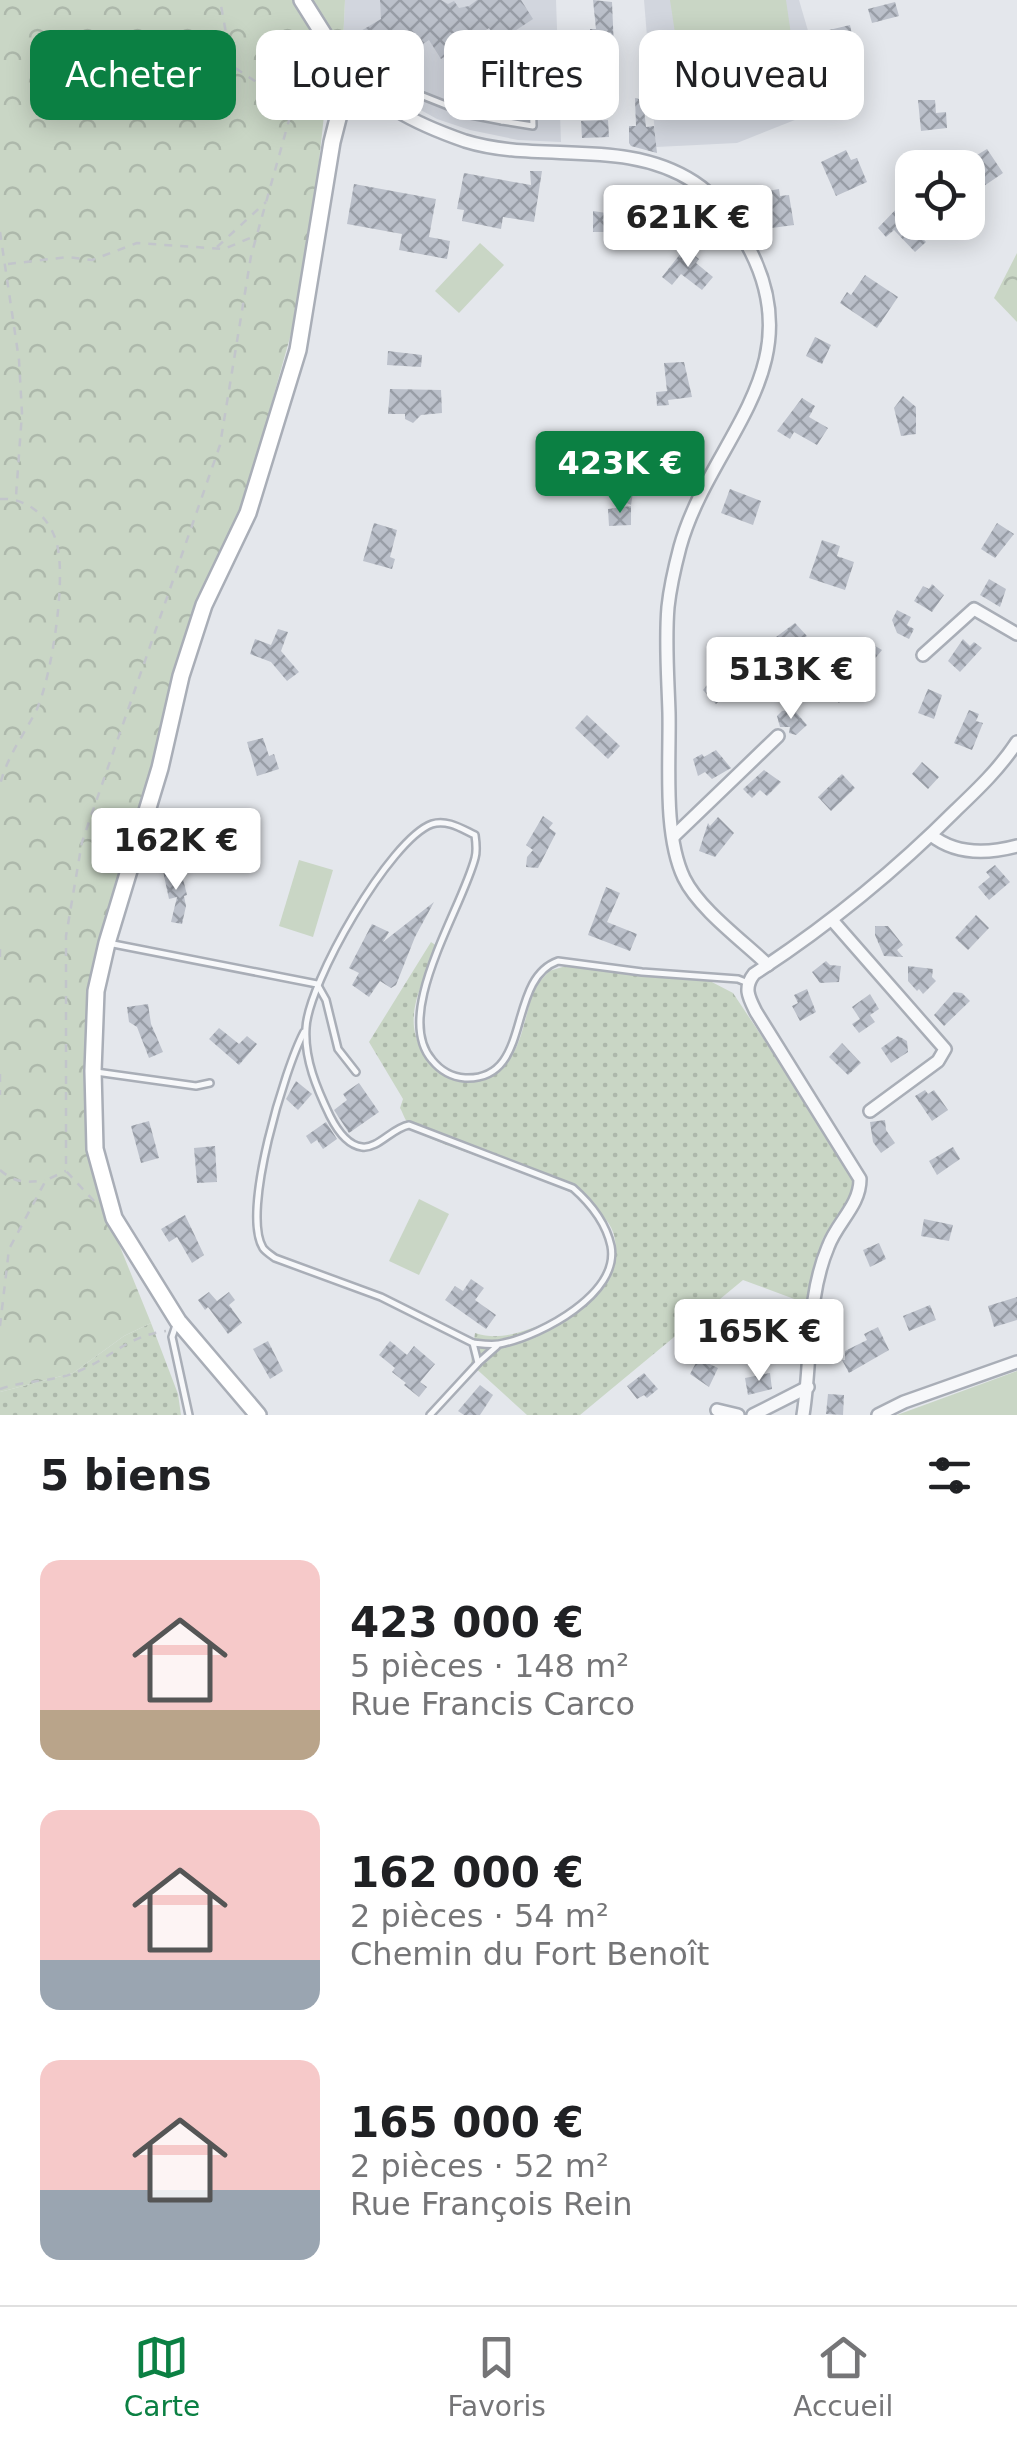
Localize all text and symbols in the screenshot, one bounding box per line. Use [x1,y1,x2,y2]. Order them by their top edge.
chip: Acheter [30,30,236,120]
chip: Louer [256,30,424,120]
chip: Filtres [444,30,619,120]
chip: Nouveau [639,30,864,120]
map controls [895,150,985,240]
button: locate [895,150,985,240]
pin: 621K € [607,185,769,270]
text: 621K € [626,198,751,236]
pin: 423K € [539,431,701,516]
text: 423K € [558,444,683,482]
pin: 513K € [710,637,872,722]
text: 513K € [729,650,854,688]
pin: 162K € [95,808,257,893]
text: 162K € [114,821,239,859]
pin: 165K € [678,1299,840,1384]
text: 165K € [697,1312,822,1350]
icon: filters [922,1448,977,1503]
text: 5 biens [40,1451,212,1500]
text: 423 000 € [350,1598,584,1647]
icon: home [120,1600,240,1720]
text: 5 pièces · 148 m² [350,1647,629,1685]
text: Rue Francis Carco [350,1685,635,1723]
text: 162 000 € [350,1848,584,1897]
icon: home [120,1850,240,1970]
text: 2 pièces · 54 m² [350,1897,609,1935]
text: Chemin du Fort Benoît [350,1935,709,1973]
text: 165 000 € [350,2098,584,2147]
icon: home [120,2100,240,2220]
text: 2 pièces · 52 m² [350,2147,609,2185]
text: Rue François Rein [350,2185,633,2223]
tab: Carte [124,2330,200,2423]
tab: Favoris [448,2330,546,2423]
tab: Accueil [793,2330,893,2423]

